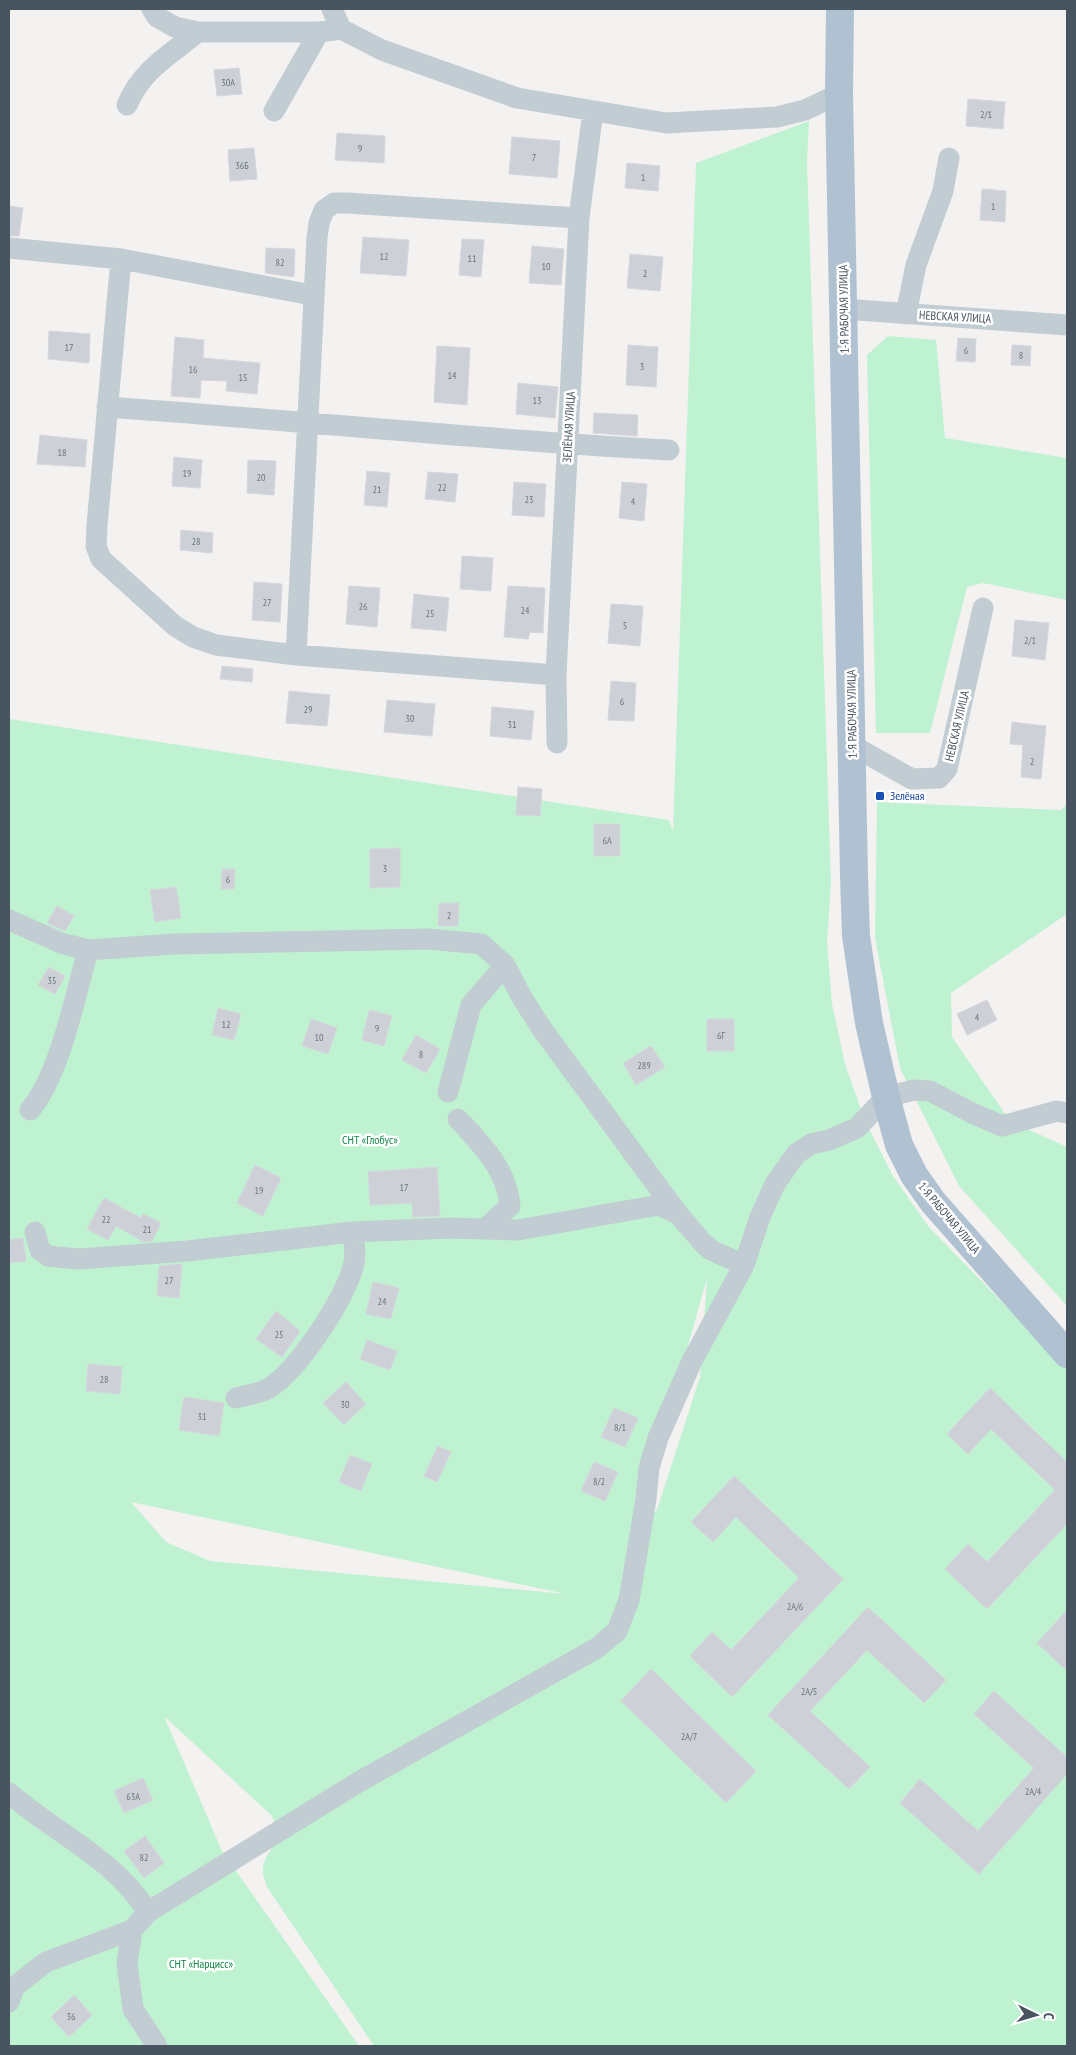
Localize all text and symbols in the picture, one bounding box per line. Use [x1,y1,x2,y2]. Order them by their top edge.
house number: 30А [221,76,235,89]
house number: 2/1 [980,108,992,121]
house number: 9 [358,142,362,155]
house number: 7 [532,151,536,164]
house number: 36Б [235,159,249,172]
house number: 1 [641,171,645,184]
house number: 1 [991,200,995,213]
house number: 12 [380,250,389,263]
house number: 11 [468,252,477,265]
house number: 82 [276,256,285,269]
house number: 10 [542,260,551,273]
street label: 1-Я РАБОЧАЯ УЛИЦА [835,264,852,354]
house number: 2 [643,267,647,280]
street label: НЕВСКАЯ УЛИЦА [919,307,992,326]
house number: 17 [65,341,74,354]
house number: 6 [964,344,969,357]
house number: 8 [1019,349,1023,362]
house number: 3 [640,360,644,373]
house number: 16 [189,363,198,376]
house number: 14 [448,369,457,382]
house number: 15 [239,371,248,384]
street label: ЗЕЛЁНАЯ УЛИЦА [559,391,578,463]
house number: 13 [533,394,542,407]
house number: 18 [58,446,67,459]
house number: 19 [183,467,192,480]
house number: 20 [257,471,266,484]
house number: 22 [438,481,447,494]
house number: 21 [373,483,382,496]
house number: 23 [525,493,534,506]
house number: 4 [631,495,636,508]
house number: 28 [192,535,201,548]
house number: 27 [263,596,272,609]
house number: 26 [359,600,368,613]
house number: 24 [521,604,530,617]
house number: 25 [426,607,435,620]
house number: 5 [623,619,627,632]
house number: 2/1 [1024,634,1036,647]
street label: 1-Я РАБОЧАЯ УЛИЦА [843,669,860,759]
street label: НЕВСКАЯ УЛИЦА [941,689,972,763]
house number: 6 [620,695,625,708]
house number: 29 [304,703,313,716]
house number: 30 [406,712,415,725]
house number: 31 [508,718,517,731]
house number: 2 [1030,755,1034,768]
place label: Зелёная [890,788,925,803]
marker: Зелёная [874,790,886,802]
house number: 6А [602,834,612,847]
house number: 3 [383,862,387,875]
house number: 6 [226,873,231,886]
house number: 2 [447,909,451,922]
house number: 35 [48,974,57,987]
house number: 4 [975,1011,980,1024]
house number: 12 [222,1018,231,1031]
house number: 9 [375,1022,379,1035]
house number: 6Г [717,1029,725,1042]
house number: 10 [315,1031,324,1044]
house number: 8 [419,1048,423,1061]
house number: 289 [637,1059,651,1072]
park label: СНТ «Глобус» [342,1132,398,1147]
street label: 1-Я РАБОЧАЯ УЛИЦА [915,1179,984,1257]
house number: 17 [400,1181,409,1194]
house number: 19 [255,1184,264,1197]
house number: 22 [102,1213,111,1226]
house number: 21 [143,1223,152,1236]
house number: 27 [165,1274,174,1287]
house number: 24 [378,1295,387,1308]
house number: 25 [275,1328,284,1341]
house number: 28 [100,1373,109,1386]
house number: 30 [341,1398,350,1411]
house number: 31 [198,1410,207,1423]
house number: 8/1 [614,1421,626,1434]
house number: 8/2 [593,1475,605,1488]
house number: 2А/6 [787,1600,804,1613]
house number: 2А/5 [801,1685,817,1698]
house number: 2А/7 [681,1730,697,1743]
house number: 2А/4 [1025,1785,1042,1798]
house number: 63А [126,1790,140,1803]
house number: 82 [140,1851,149,1864]
park label: СНТ «Нарцисс» [169,1956,233,1971]
north arrow [1011,1990,1061,2040]
house number: 36 [67,2010,76,2023]
text: С [1040,2012,1058,2021]

